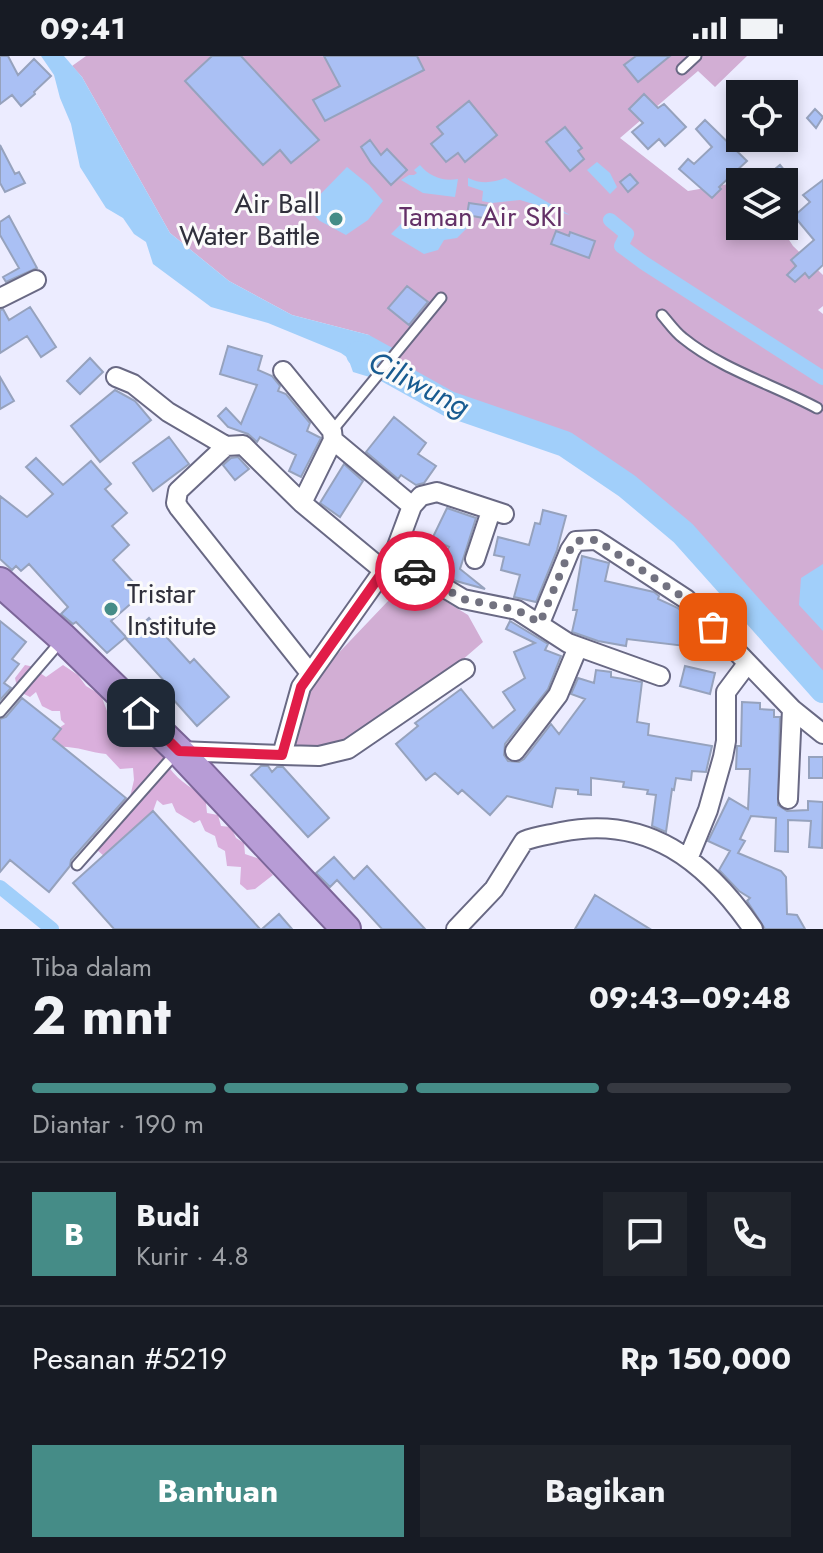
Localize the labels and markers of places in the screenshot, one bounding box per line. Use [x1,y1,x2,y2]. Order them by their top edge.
place label: Air Ball Water Battle [179,183,320,256]
marker: Air Ball Water Battle [327,210,345,228]
place label: Tristar Institute [127,573,216,646]
pin [679,593,747,661]
marker: Tristar Institute [102,600,120,618]
pin [107,679,175,747]

